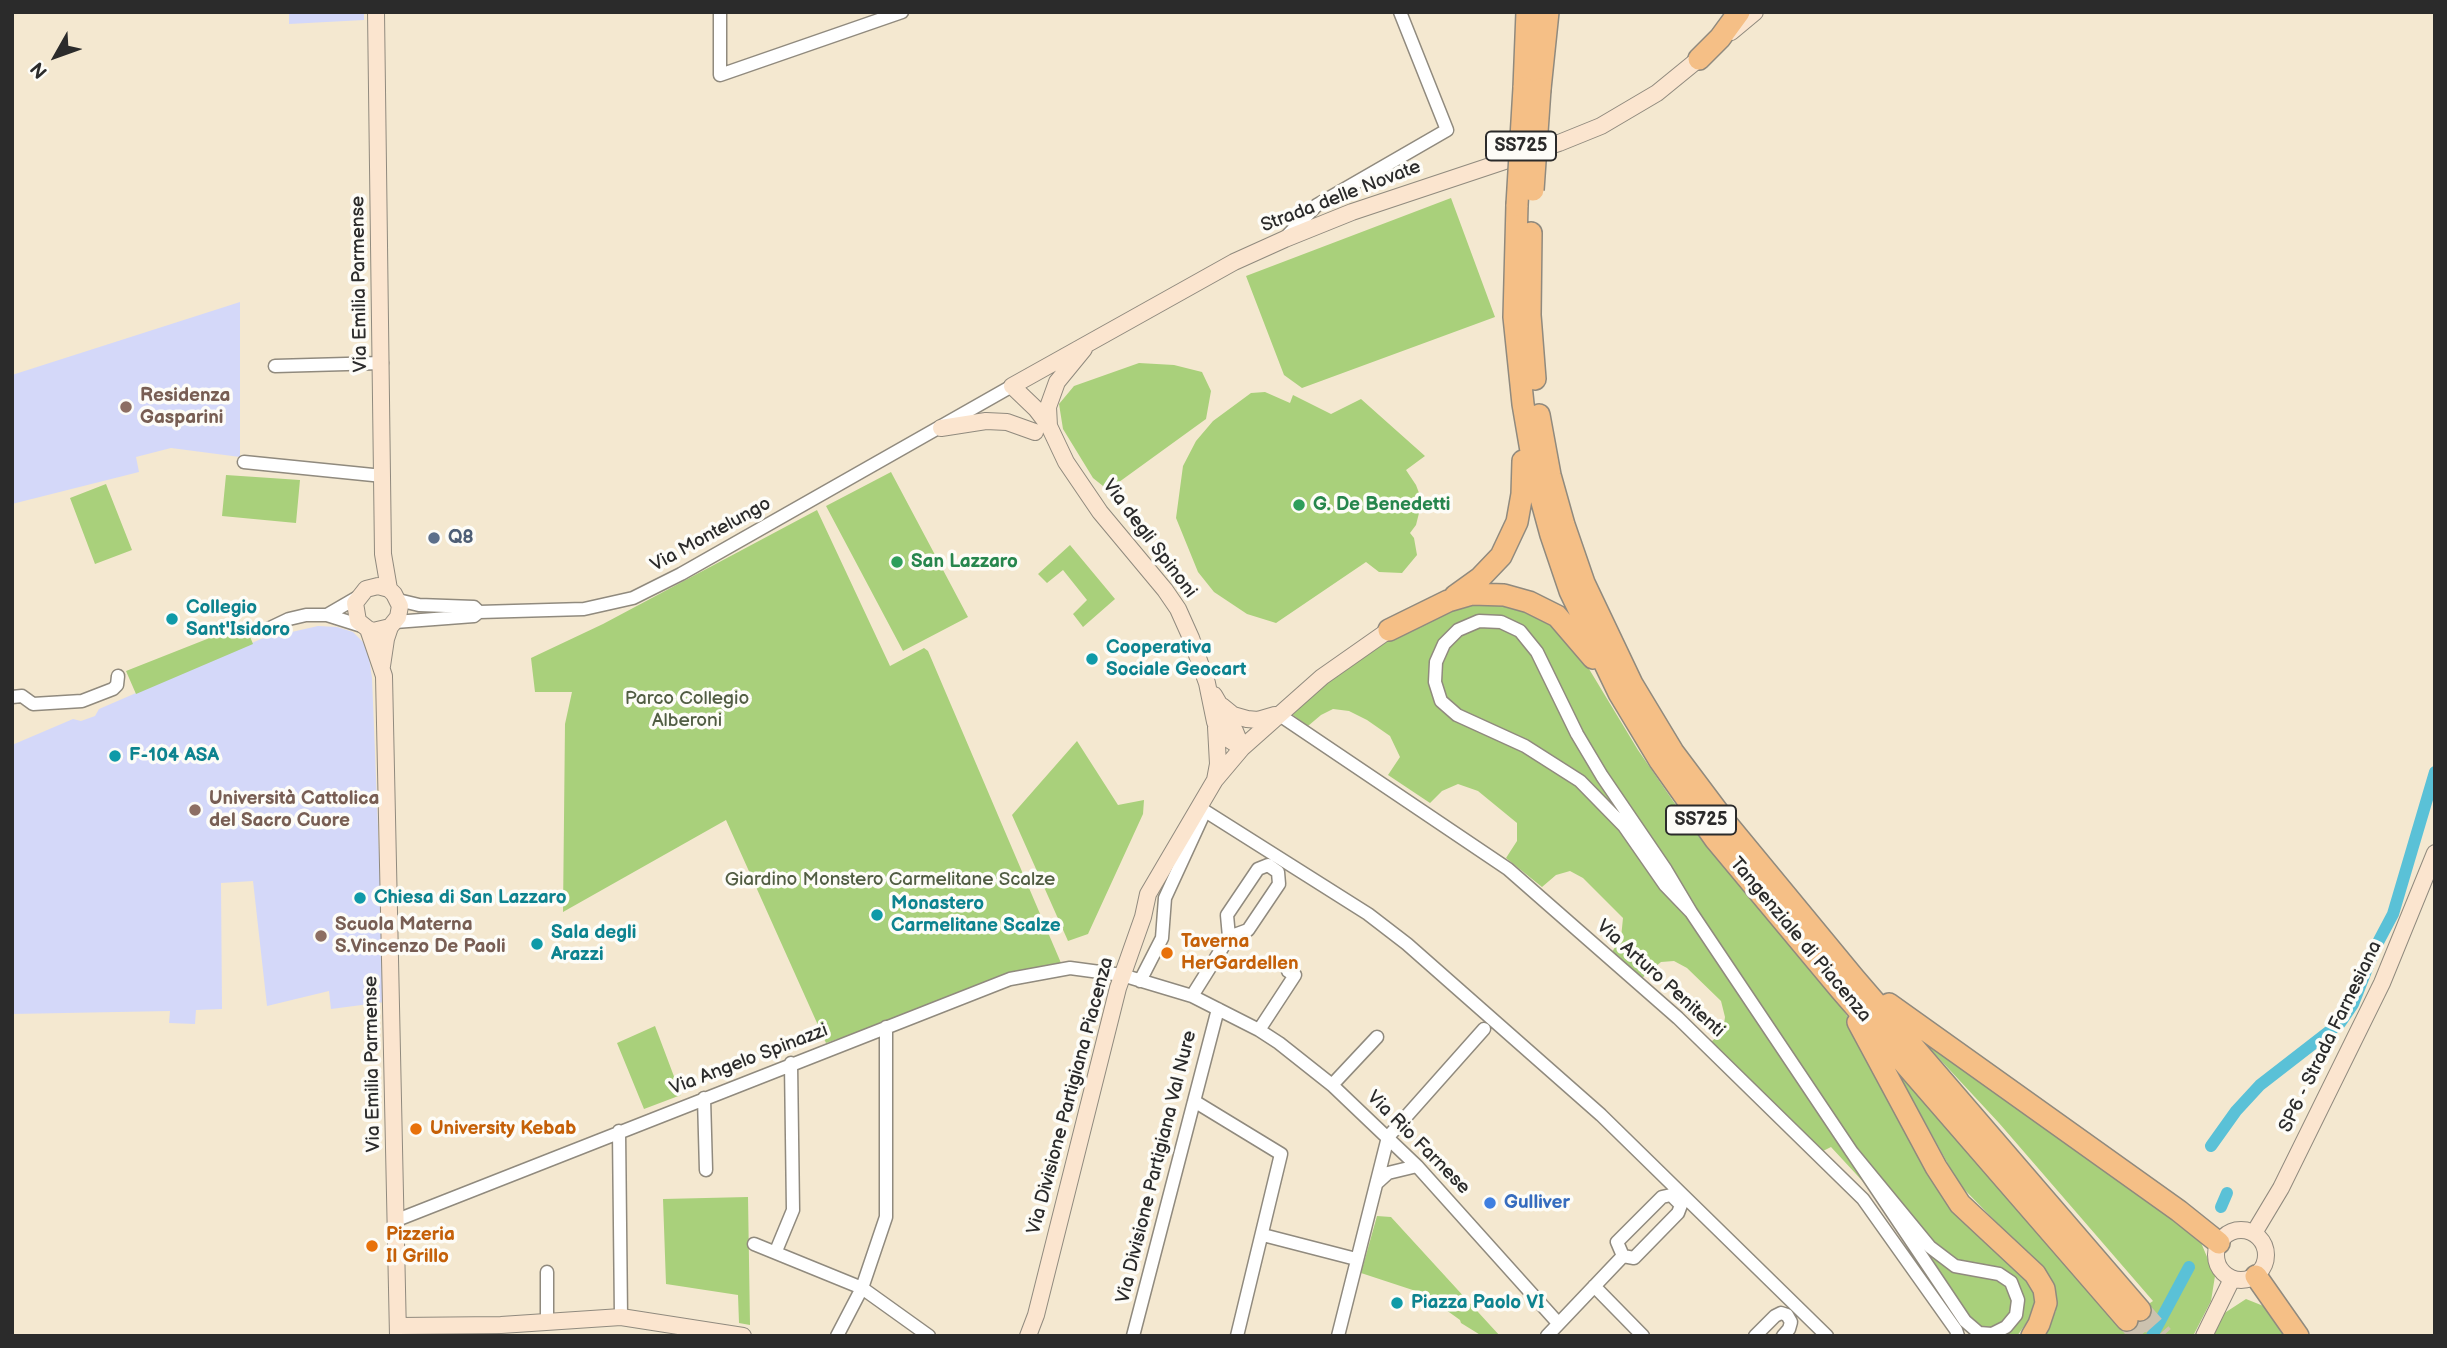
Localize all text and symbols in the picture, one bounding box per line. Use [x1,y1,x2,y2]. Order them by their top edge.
north arrow [21,21,91,91]
text: N [26,57,53,83]
road number: SS725 [1486,132,1556,160]
street label: Strada delle Novate [1258,156,1424,238]
street label: Via Emilia Parmense [347,196,373,372]
place label: Residenza Gasparini [140,385,230,429]
marker: Residenza Gasparini [118,399,134,415]
street label: Via degli Spinoni [1097,475,1201,603]
street label: Via Montelungo [647,493,775,577]
place label: G. De Benedetti [1313,494,1450,516]
marker: G. De Benedetti [1291,497,1307,513]
place label: Q8 [448,527,474,549]
marker: Q8 [426,530,442,546]
place label: San Lazzaro [911,551,1018,573]
marker: San Lazzaro [889,554,905,570]
place label: Collegio Sant'Isidoro [186,597,290,641]
marker: Collegio Sant'Isidoro [164,611,180,627]
place label: Cooperativa Sociale Geocart [1106,637,1246,681]
marker: Cooperativa Sociale Geocart [1084,651,1100,667]
park label: Parco Collegio Alberoni [625,688,749,732]
place label: F-104 ASA [129,745,219,767]
marker: F-104 ASA [107,748,123,764]
place label: Università Cattolica del Sacro Cuore [209,788,379,832]
marker: Università Cattolica del Sacro Cuore [187,802,203,818]
road number: SS725 [1666,806,1736,834]
street label: Tangenziale di Piacenza [1724,853,1876,1027]
park label: Giardino Monstero Carmelitane Scalze [725,869,1055,891]
place label: Chiesa di San Lazzaro [374,887,567,909]
marker: Chiesa di San Lazzaro [352,890,368,906]
place label: Monastero Carmelitane Scalze [891,893,1061,937]
marker: Monastero Carmelitane Scalze [869,907,885,923]
place label: Scuola Materna S.Vincenzo De Paoli [335,914,506,958]
street label: Via Arturo Penitenti [1591,915,1729,1043]
place label: Sala degli Arazzi [551,922,636,966]
marker: Scuola Materna S.Vincenzo De Paoli [313,928,329,944]
place label: Taverna HerGardellen [1181,931,1299,975]
marker: Sala degli Arazzi [529,936,545,952]
street label: SP6 - Strada Farnesiana [2275,938,2387,1136]
marker: Taverna HerGardellen [1159,945,1175,961]
street label: Via Divisione Partigiana Piacenza [1023,955,1119,1237]
street label: Via Emilia Parmense [360,976,386,1152]
street label: Via Angelo Spinazzi [667,1019,831,1101]
street label: Via Divisione Partigiana Val Nure [1112,1028,1202,1306]
street label: Via Rio Farnese [1362,1087,1474,1199]
place label: University Kebab [430,1118,576,1140]
marker: University Kebab [408,1121,424,1137]
place label: Gulliver [1504,1192,1570,1214]
marker: Gulliver [1482,1195,1498,1211]
place label: Pizzeria Il Grillo [386,1224,455,1268]
marker: Pizzeria Il Grillo [364,1238,380,1254]
place label: Piazza Paolo VI [1411,1292,1544,1314]
marker: Piazza Paolo VI [1389,1295,1405,1311]

